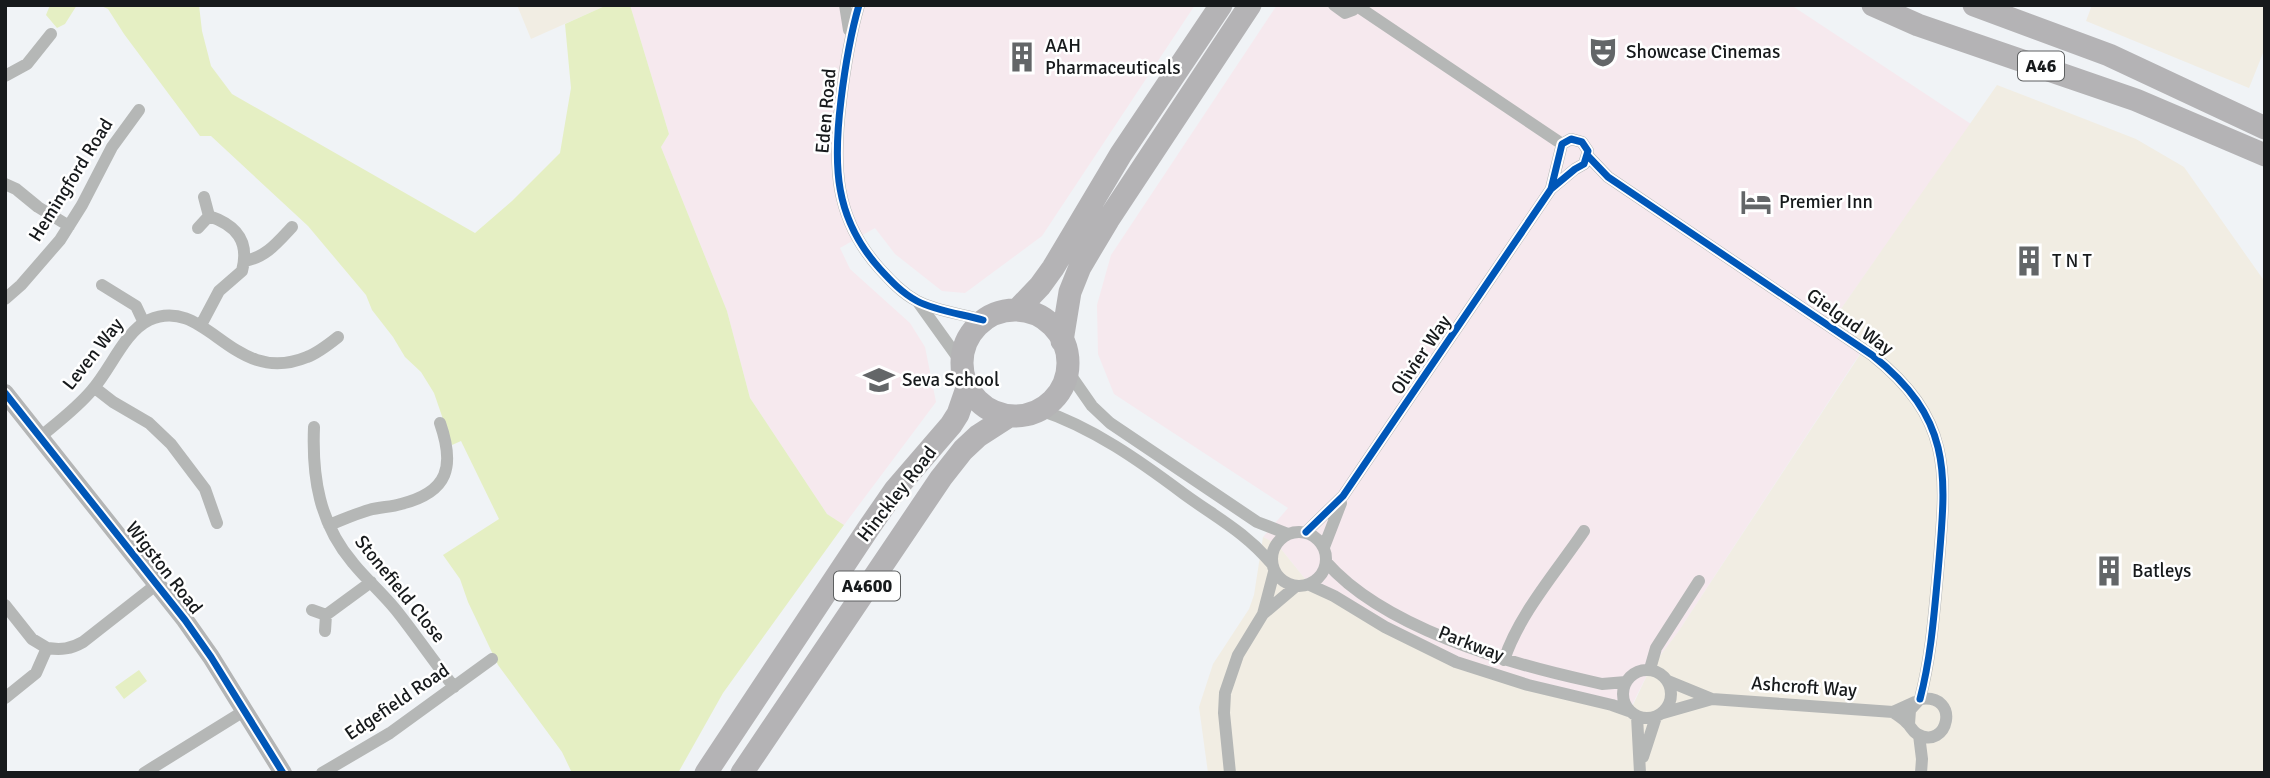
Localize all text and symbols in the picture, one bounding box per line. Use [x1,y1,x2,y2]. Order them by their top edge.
place label: AAH Pharmaceuticals [1045,34,1181,80]
theatre icon: Showcase Cinemas [1586,35,1620,69]
building icon: AAH Pharmaceuticals [1005,40,1039,74]
place label: Showcase Cinemas [1626,40,1780,64]
road number: A46 [2018,52,2064,80]
street label: Eden Road [810,67,842,155]
street label: Hemingford Road [24,114,118,246]
hotel icon: Premier Inn [1739,185,1773,219]
place label: Premier Inn [1779,190,1873,214]
building icon: T N T [2012,244,2046,278]
place label: T N T [2052,249,2093,273]
street label: Gielgud Way [1802,283,1898,361]
street label: Olivier Way [1386,311,1456,399]
street label: Leven Way [57,313,129,395]
school or university icon: Seva School [862,363,896,397]
place label: Seva School [902,368,999,392]
street label: Hinckley Road [852,441,942,547]
street label: Wigston Road [120,517,208,619]
street label: Stonefield Close [349,530,451,648]
building icon: Batleys [2092,554,2126,588]
place label: Batleys [2132,559,2191,583]
road number: A4600 [834,572,900,600]
street label: Parkway [1435,621,1507,667]
street label: Edgefield Road [340,658,454,746]
street label: Ashcroft Way [1750,671,1858,703]

